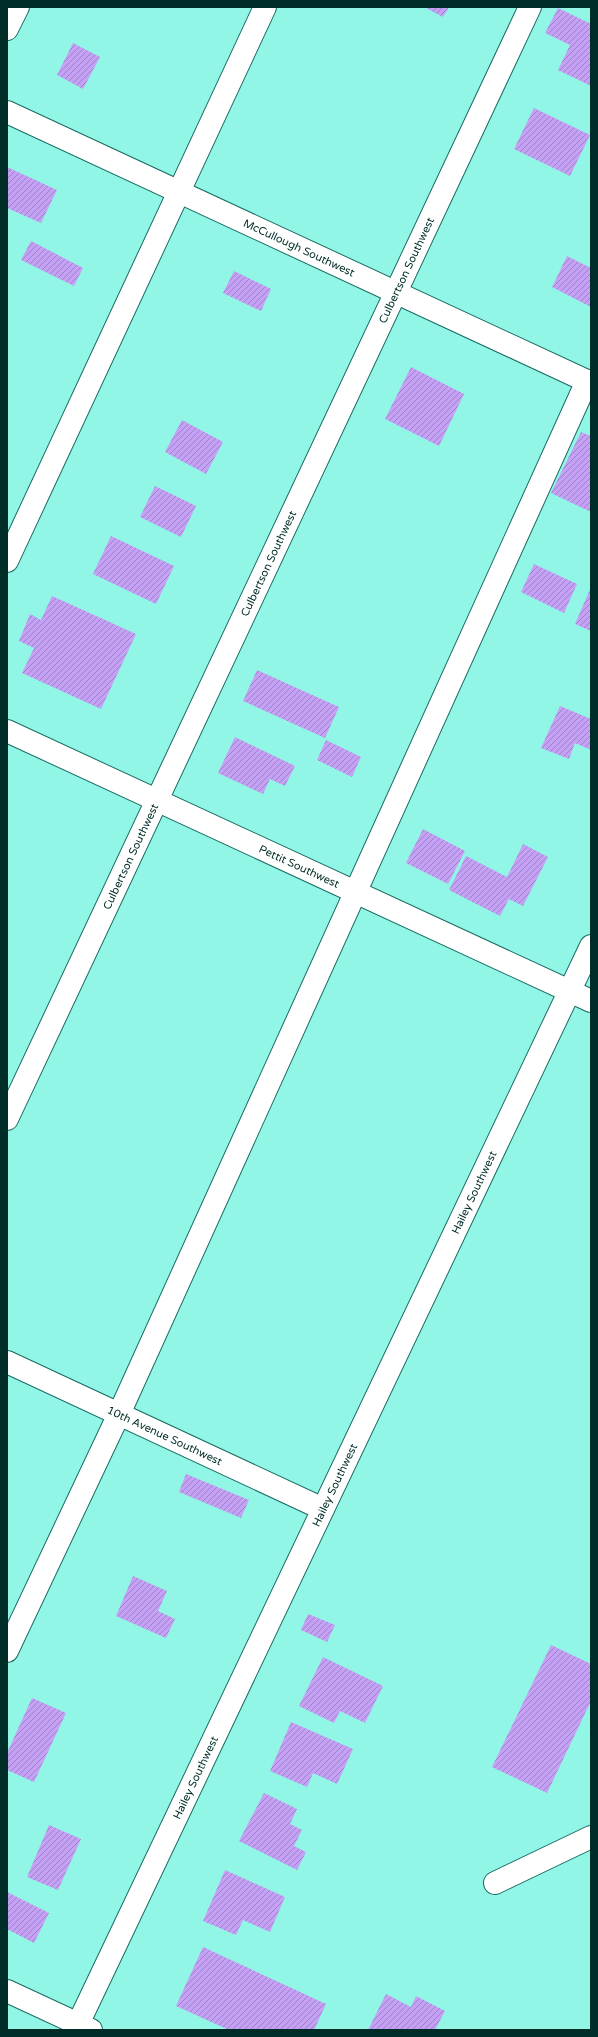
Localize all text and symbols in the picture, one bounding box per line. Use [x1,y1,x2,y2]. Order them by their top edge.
street label: Culbertson Southwest [376,215,437,325]
street label: McCullough Southwest [241,217,357,279]
street label: Culbertson Southwest [238,509,299,619]
street label: Culbertson Southwest [100,802,161,912]
street label: Pettit Southwest [257,842,341,891]
street label: Hailey Southwest [449,1149,499,1236]
street label: 10th Avenue Southwest [105,1404,224,1468]
street label: Hailey Southwest [310,1442,360,1529]
street label: Hailey Southwest [170,1734,221,1821]

